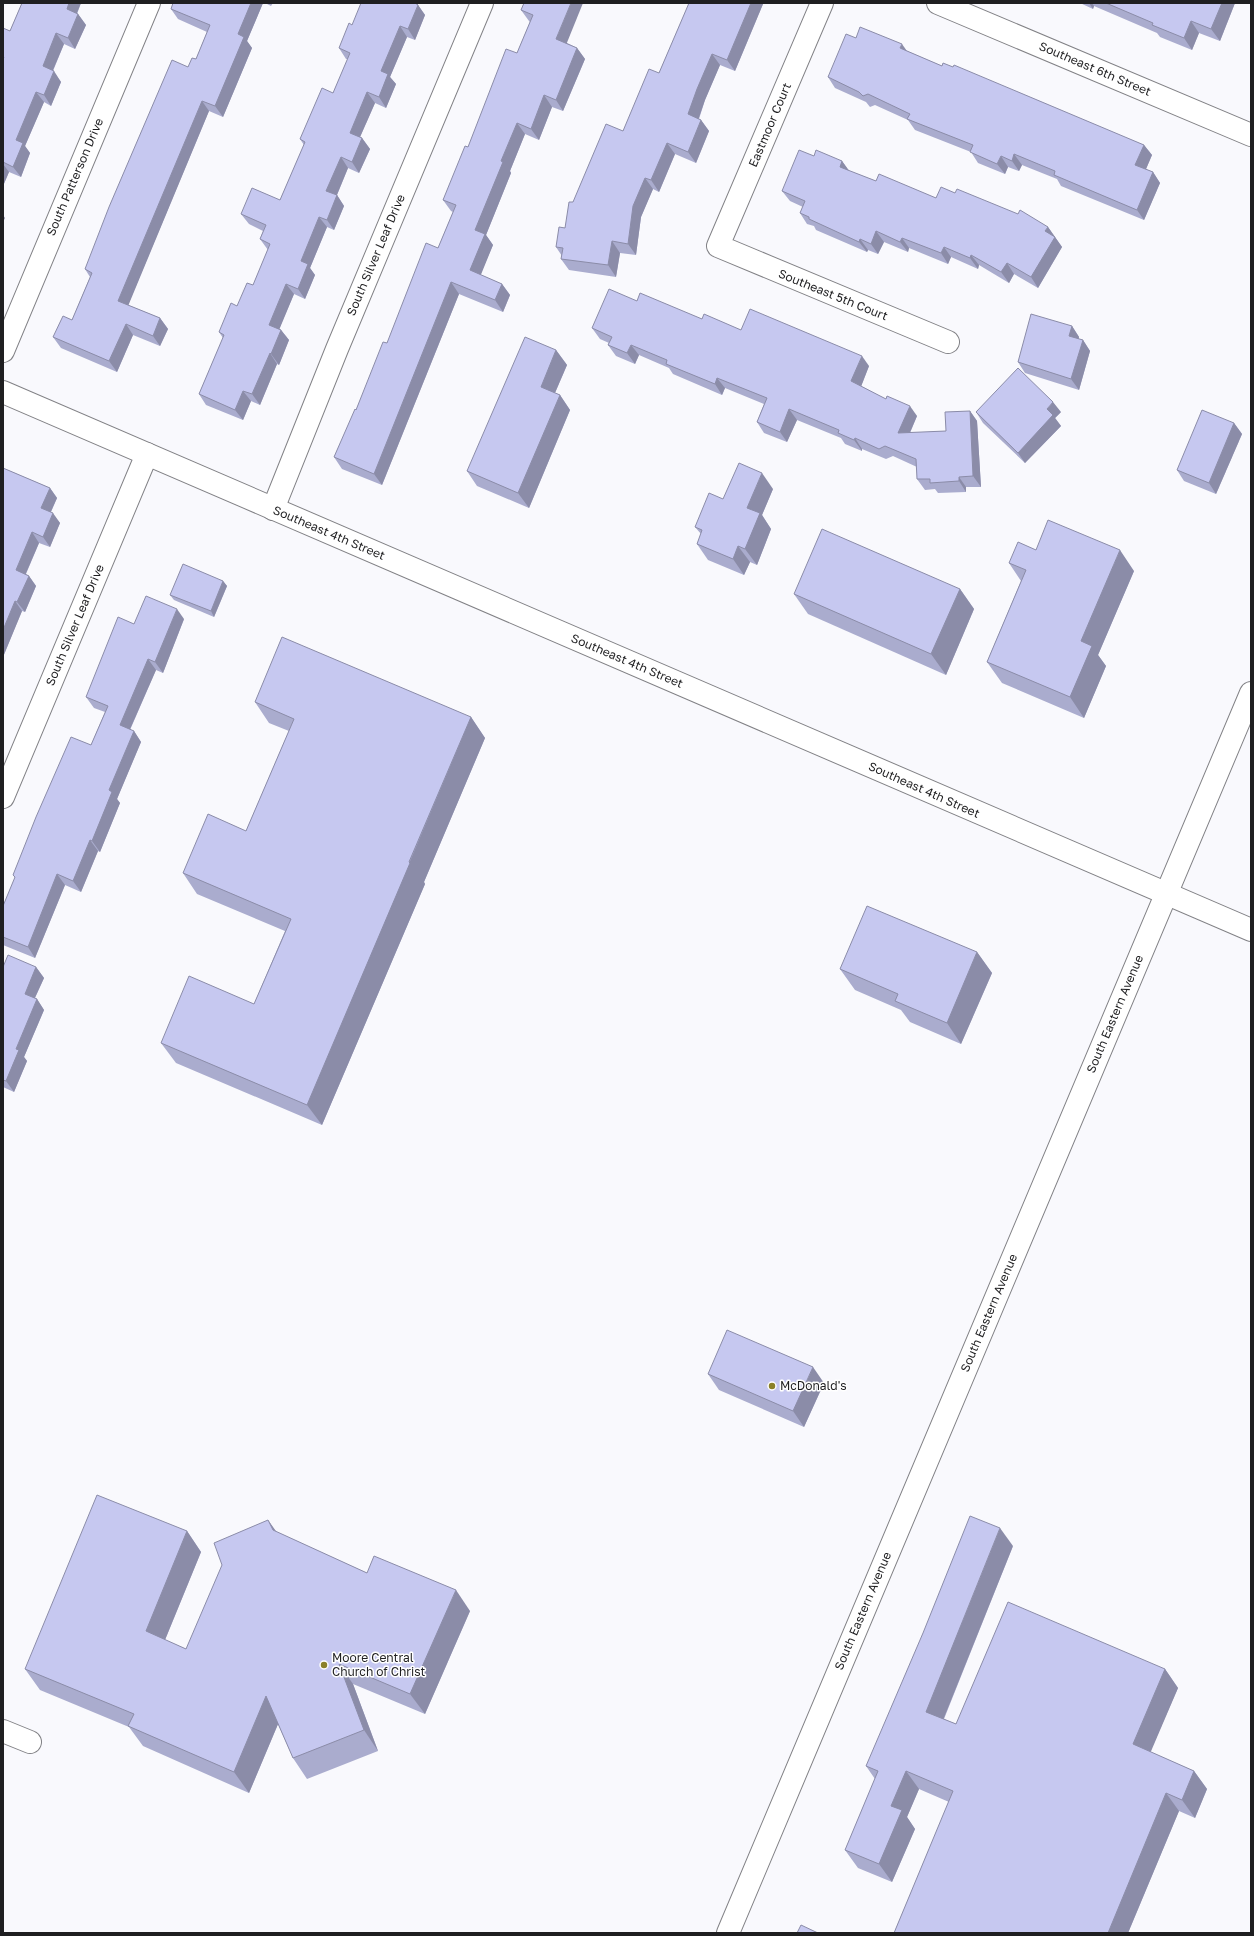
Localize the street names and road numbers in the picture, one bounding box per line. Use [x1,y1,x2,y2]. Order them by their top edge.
street label: Southeast 6th Street [1037,38,1154,99]
street label: Eastmoor Court [745,80,794,169]
street label: South Patterson Drive [43,116,106,238]
street label: South Silver Leaf Drive [343,192,408,318]
street label: Southeast 5th Court [776,266,890,323]
street label: Southeast 4th Street [271,502,388,563]
street label: South Silver Leaf Drive [42,562,107,688]
street label: Southeast 4th Street [569,630,686,691]
street label: Southeast 4th Street [866,758,982,821]
street label: South Eastern Avenue [1083,952,1146,1075]
street label: South Eastern Avenue [957,1251,1020,1374]
street label: South Eastern Avenue [831,1549,894,1672]

